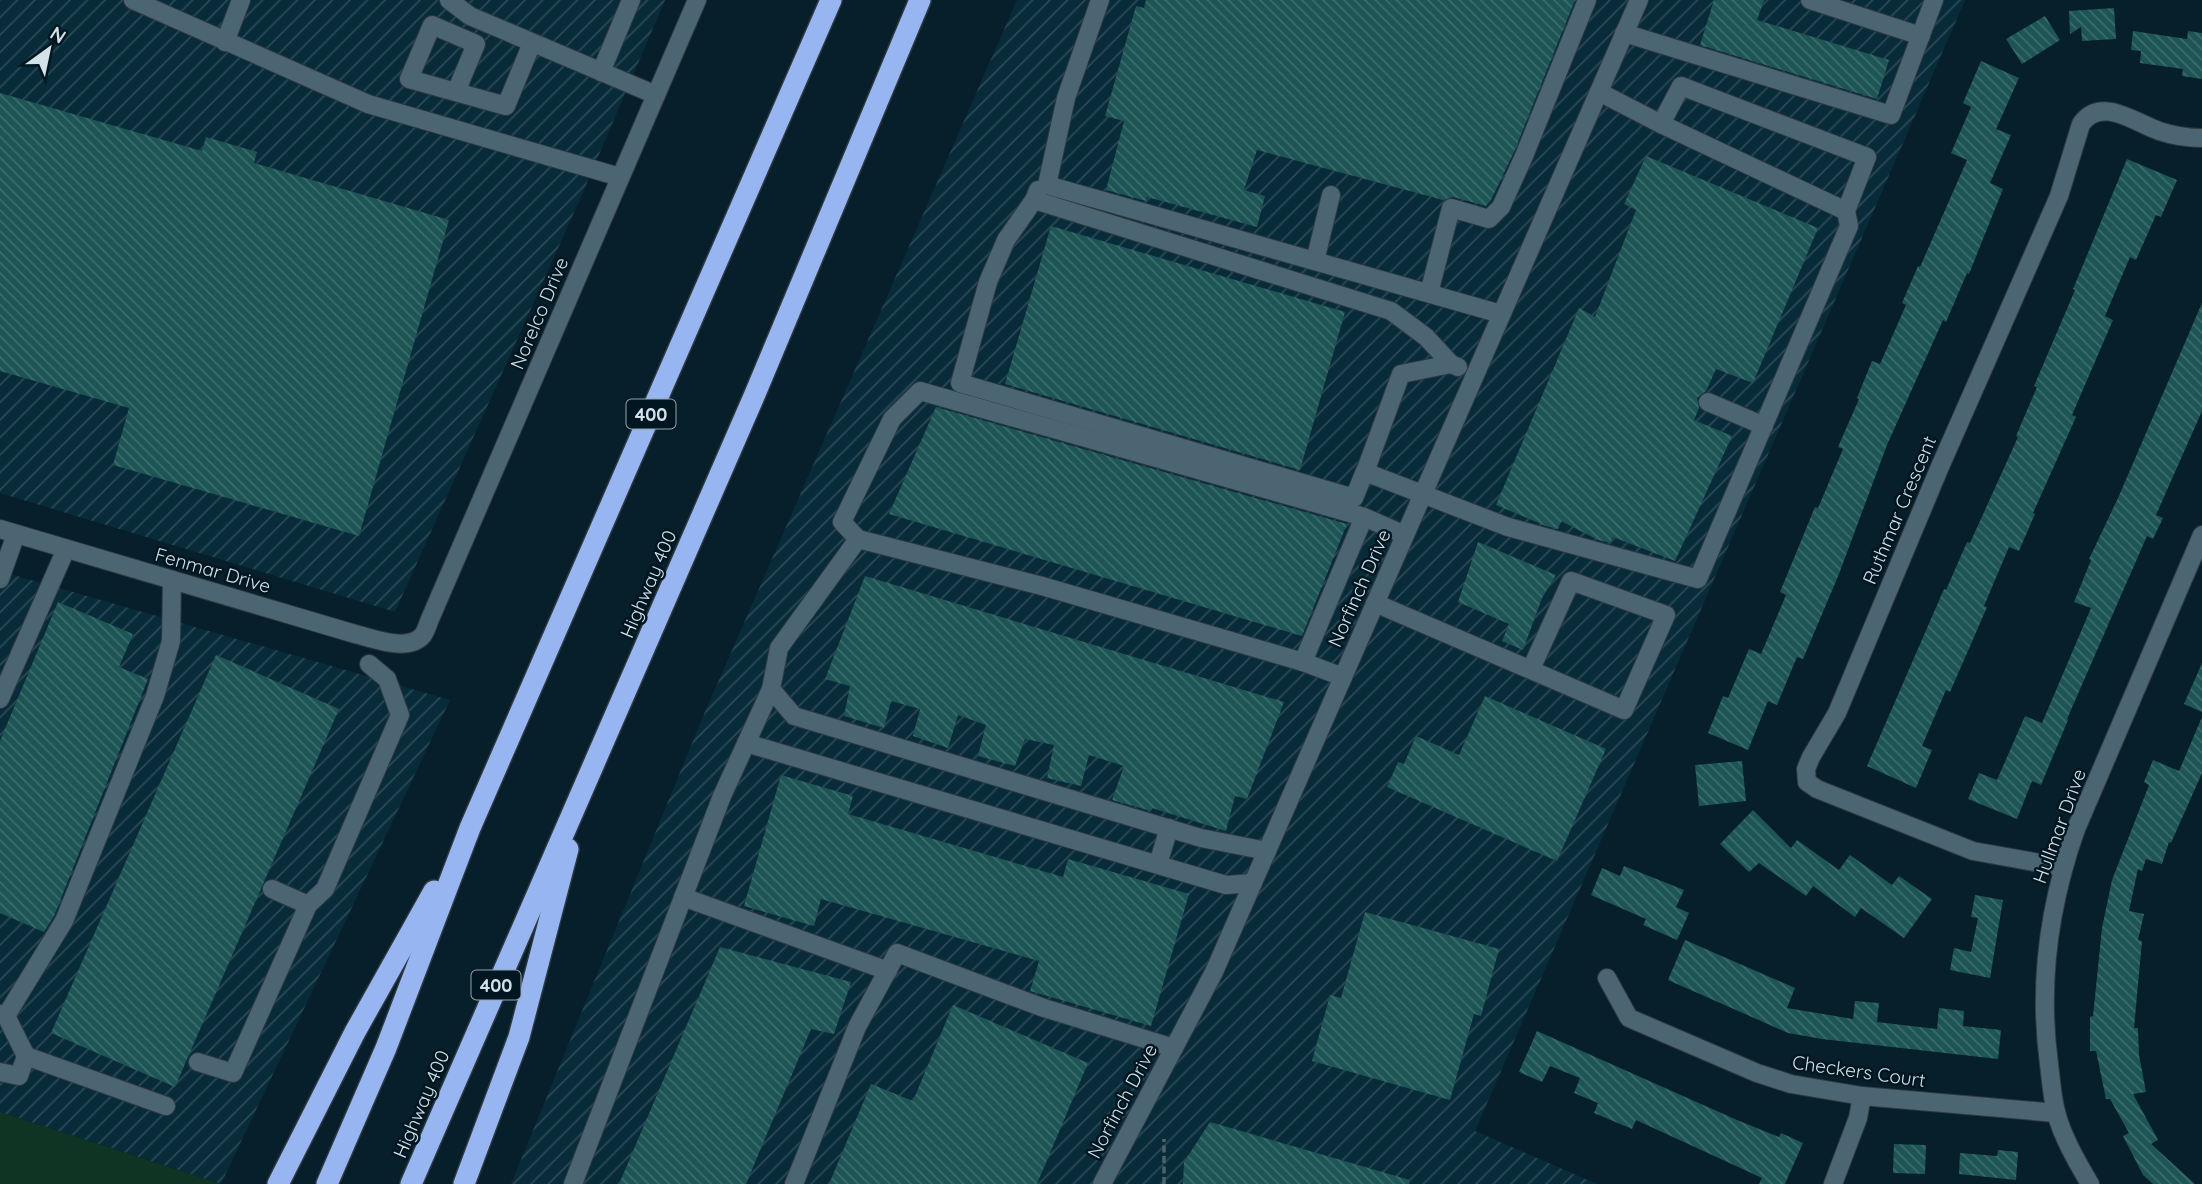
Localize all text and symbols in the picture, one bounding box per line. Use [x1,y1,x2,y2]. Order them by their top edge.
north arrow [14,14,84,84]
text: N [46,21,71,49]
street label: Norelco Drive [505,253,573,373]
road number: 400 [626,400,676,428]
street label: Ruthmar Crescent [1857,432,1941,588]
street label: Highway 400 [615,526,681,642]
street label: Norfinch Drive [1322,526,1396,650]
street label: Fenmar Drive [152,542,274,598]
street label: Hullmar Drive [2027,765,2091,887]
road number: 400 [472,970,520,1000]
street label: Norfinch Drive [1082,1040,1162,1162]
street label: Highway 400 [388,1046,454,1162]
street label: Checkers Court [1791,1050,1927,1092]

